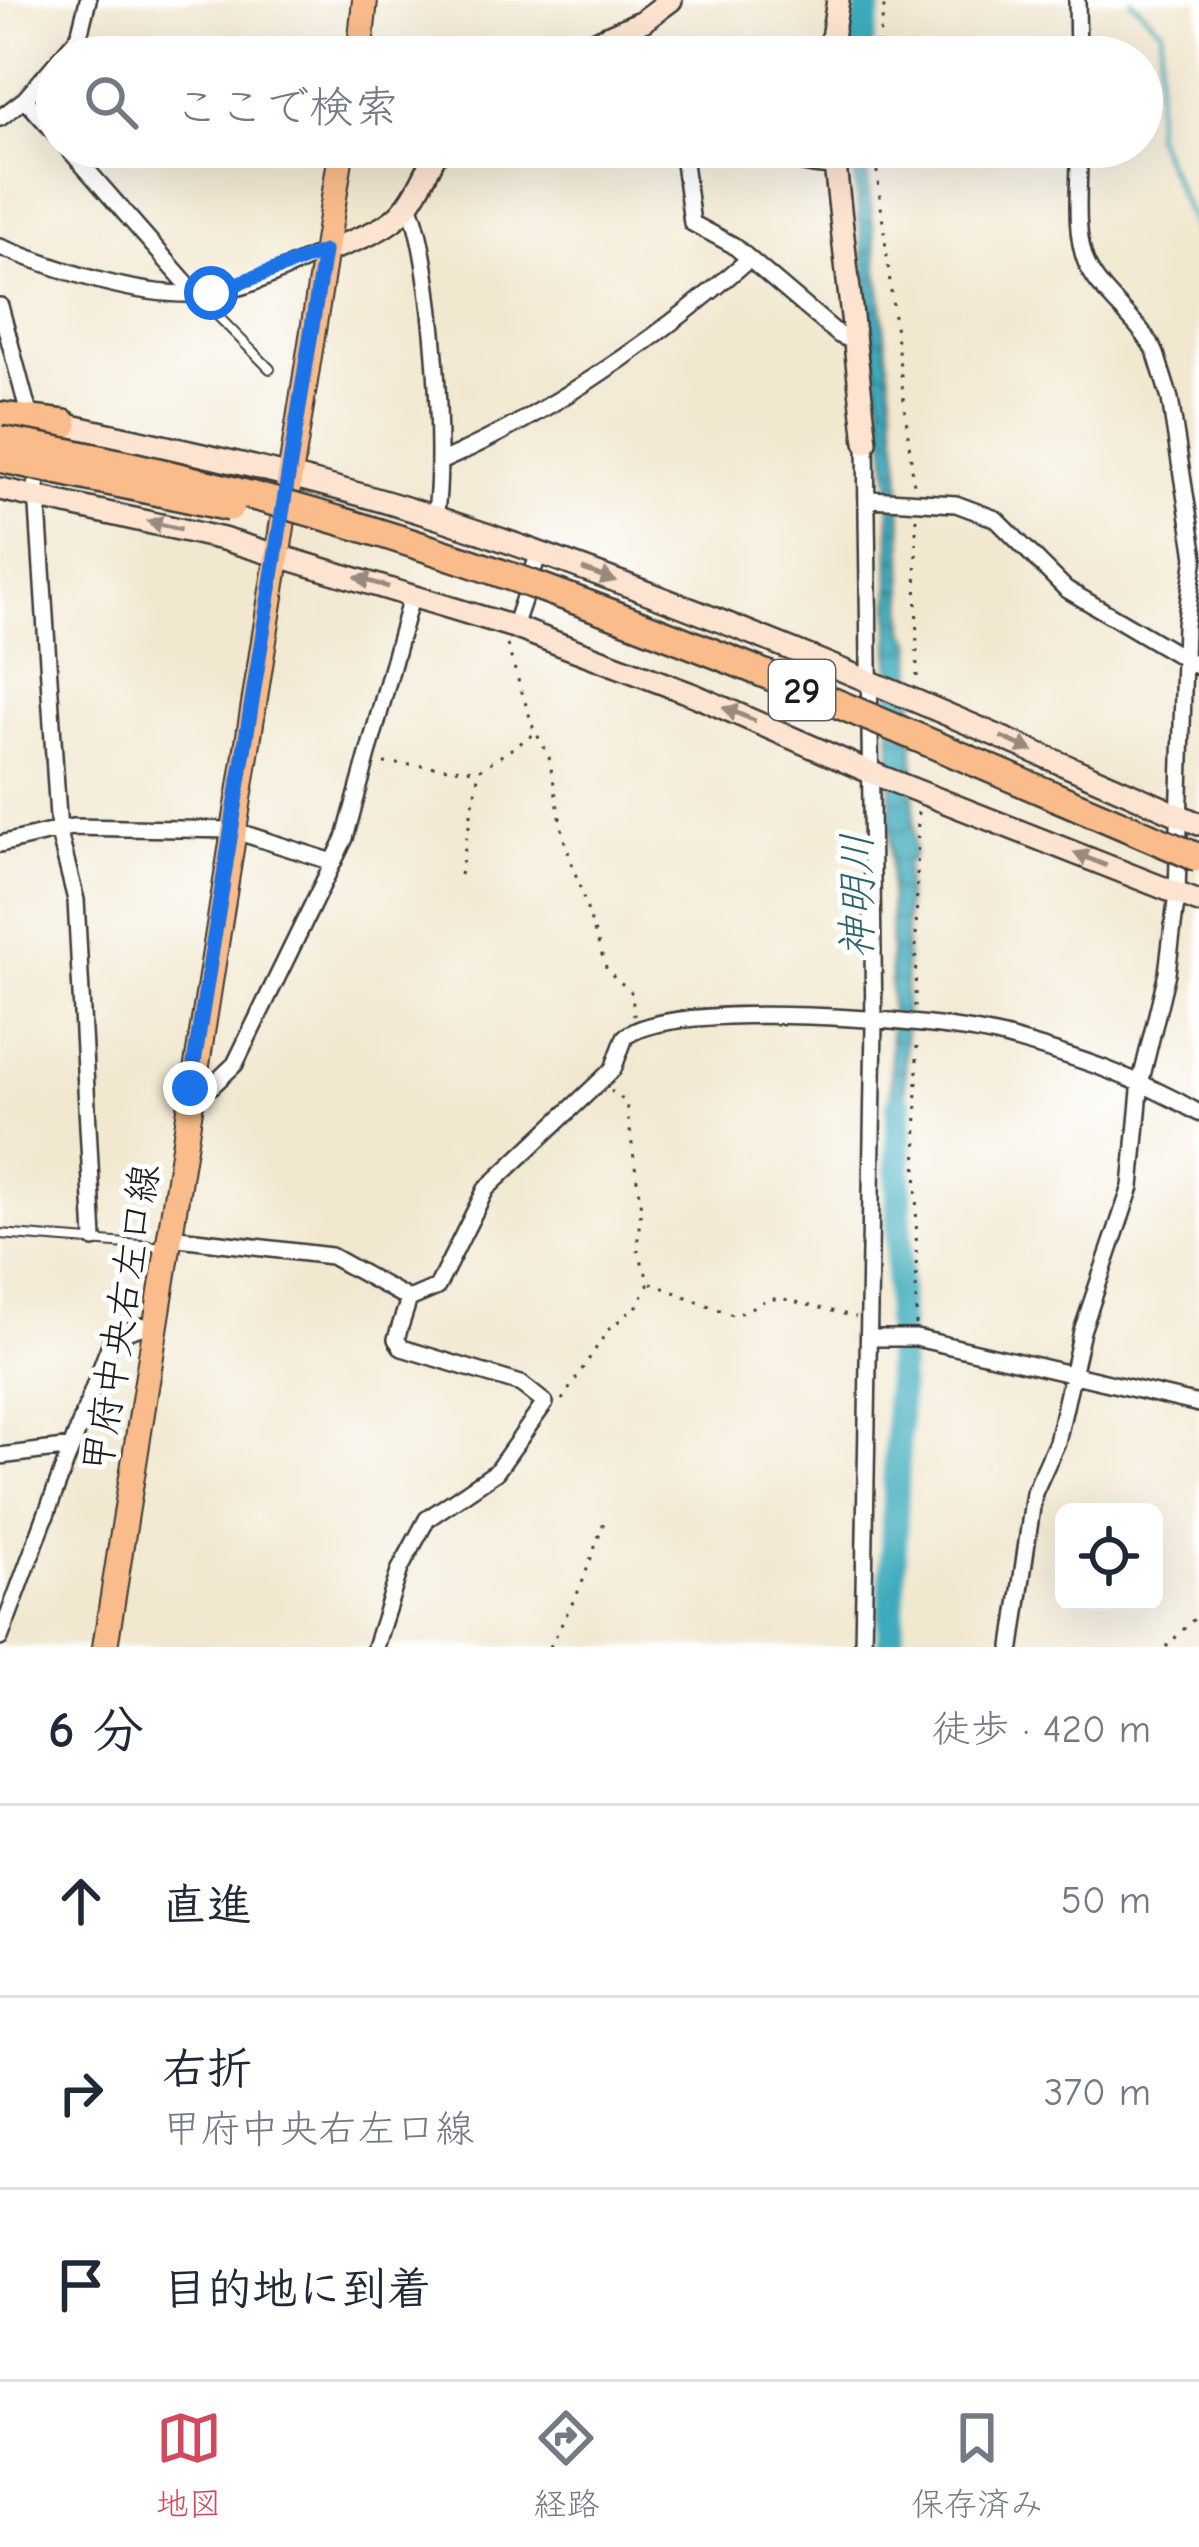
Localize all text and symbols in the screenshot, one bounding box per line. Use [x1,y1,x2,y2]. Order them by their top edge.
search box [36,36,1163,168]
icon: search [78,69,144,135]
text: ここで検索 [174,81,399,133]
route start [184,266,238,320]
one-way arrow [144,515,182,534]
one-way arrow [581,567,617,586]
one-way arrow [353,572,390,590]
road number: 29 [769,660,835,720]
one-way arrow [721,704,757,723]
one-way arrow [999,735,1034,755]
water label: 神明川 [833,833,882,959]
one-way arrow [1072,849,1108,868]
route end [163,1061,217,1115]
street label: 甲府中央右左口線 [75,1161,168,1476]
map controls [1055,1503,1163,1611]
button: locate [1055,1503,1163,1611]
text: 6 分 [48,1701,144,1760]
text: 徒歩 · 420 m [932,1707,1151,1752]
icon: ahead [48,1868,114,1934]
text: 50 m [1061,1878,1151,1923]
text: 直進 [162,1879,252,1931]
text: 右折 [162,2043,252,2095]
icon: right [48,2060,114,2126]
text: 370 m [1044,2070,1151,2115]
text: 甲府中央右左口線 [162,2107,474,2152]
icon: arrive [48,2252,114,2318]
text: 目的地に到着 [162,2263,432,2315]
tab: 地図 [156,2405,222,2525]
tab: 経路 [533,2405,599,2525]
tab: 保存済み [911,2405,1043,2525]

